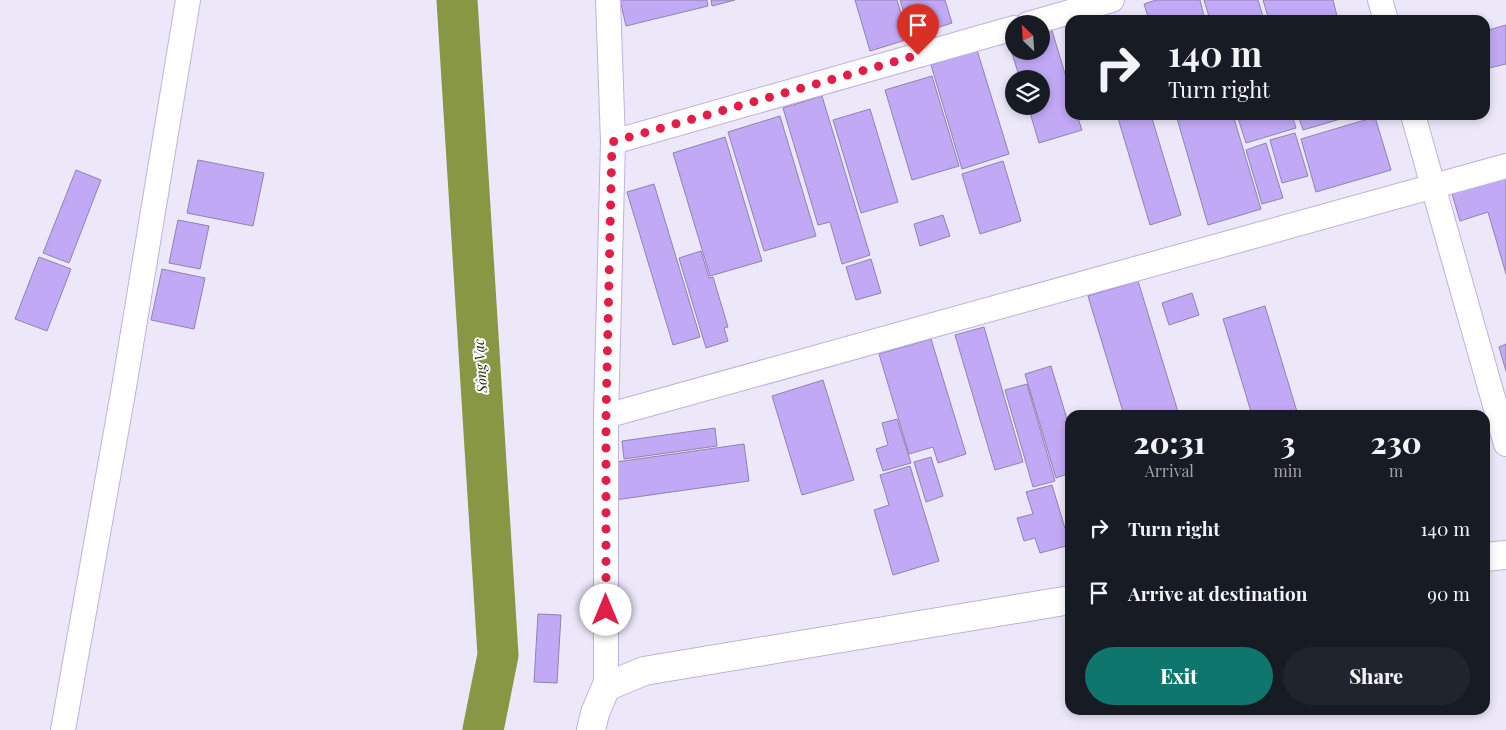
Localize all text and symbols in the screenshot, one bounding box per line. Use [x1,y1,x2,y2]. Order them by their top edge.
pin [897,4,939,55]
icon: arrive [904,11,932,39]
north arrow [1005,15,1050,60]
map controls [1005,15,1050,115]
text: 140 m [1168,29,1262,76]
icon: right [1085,35,1150,100]
button: layers [1005,70,1050,115]
text: Turn right [1168,74,1270,104]
water label: Sông Vạc [469,338,491,395]
text: 20:31 [1134,422,1205,462]
text: 3 [1280,422,1295,462]
text: 230 [1371,422,1421,462]
text: Arrival [1145,460,1194,481]
text: min [1274,460,1302,481]
text: m [1389,460,1403,481]
icon: right [1085,514,1113,542]
text: Turn right [1128,515,1220,541]
text: 140 m [1421,515,1470,541]
icon: arrive [1085,579,1113,607]
text: Arrive at destination [1128,580,1308,606]
text: 90 m [1427,580,1470,606]
position arrow [579,583,631,635]
button: Exit [1085,647,1273,705]
button: Share [1283,647,1470,705]

